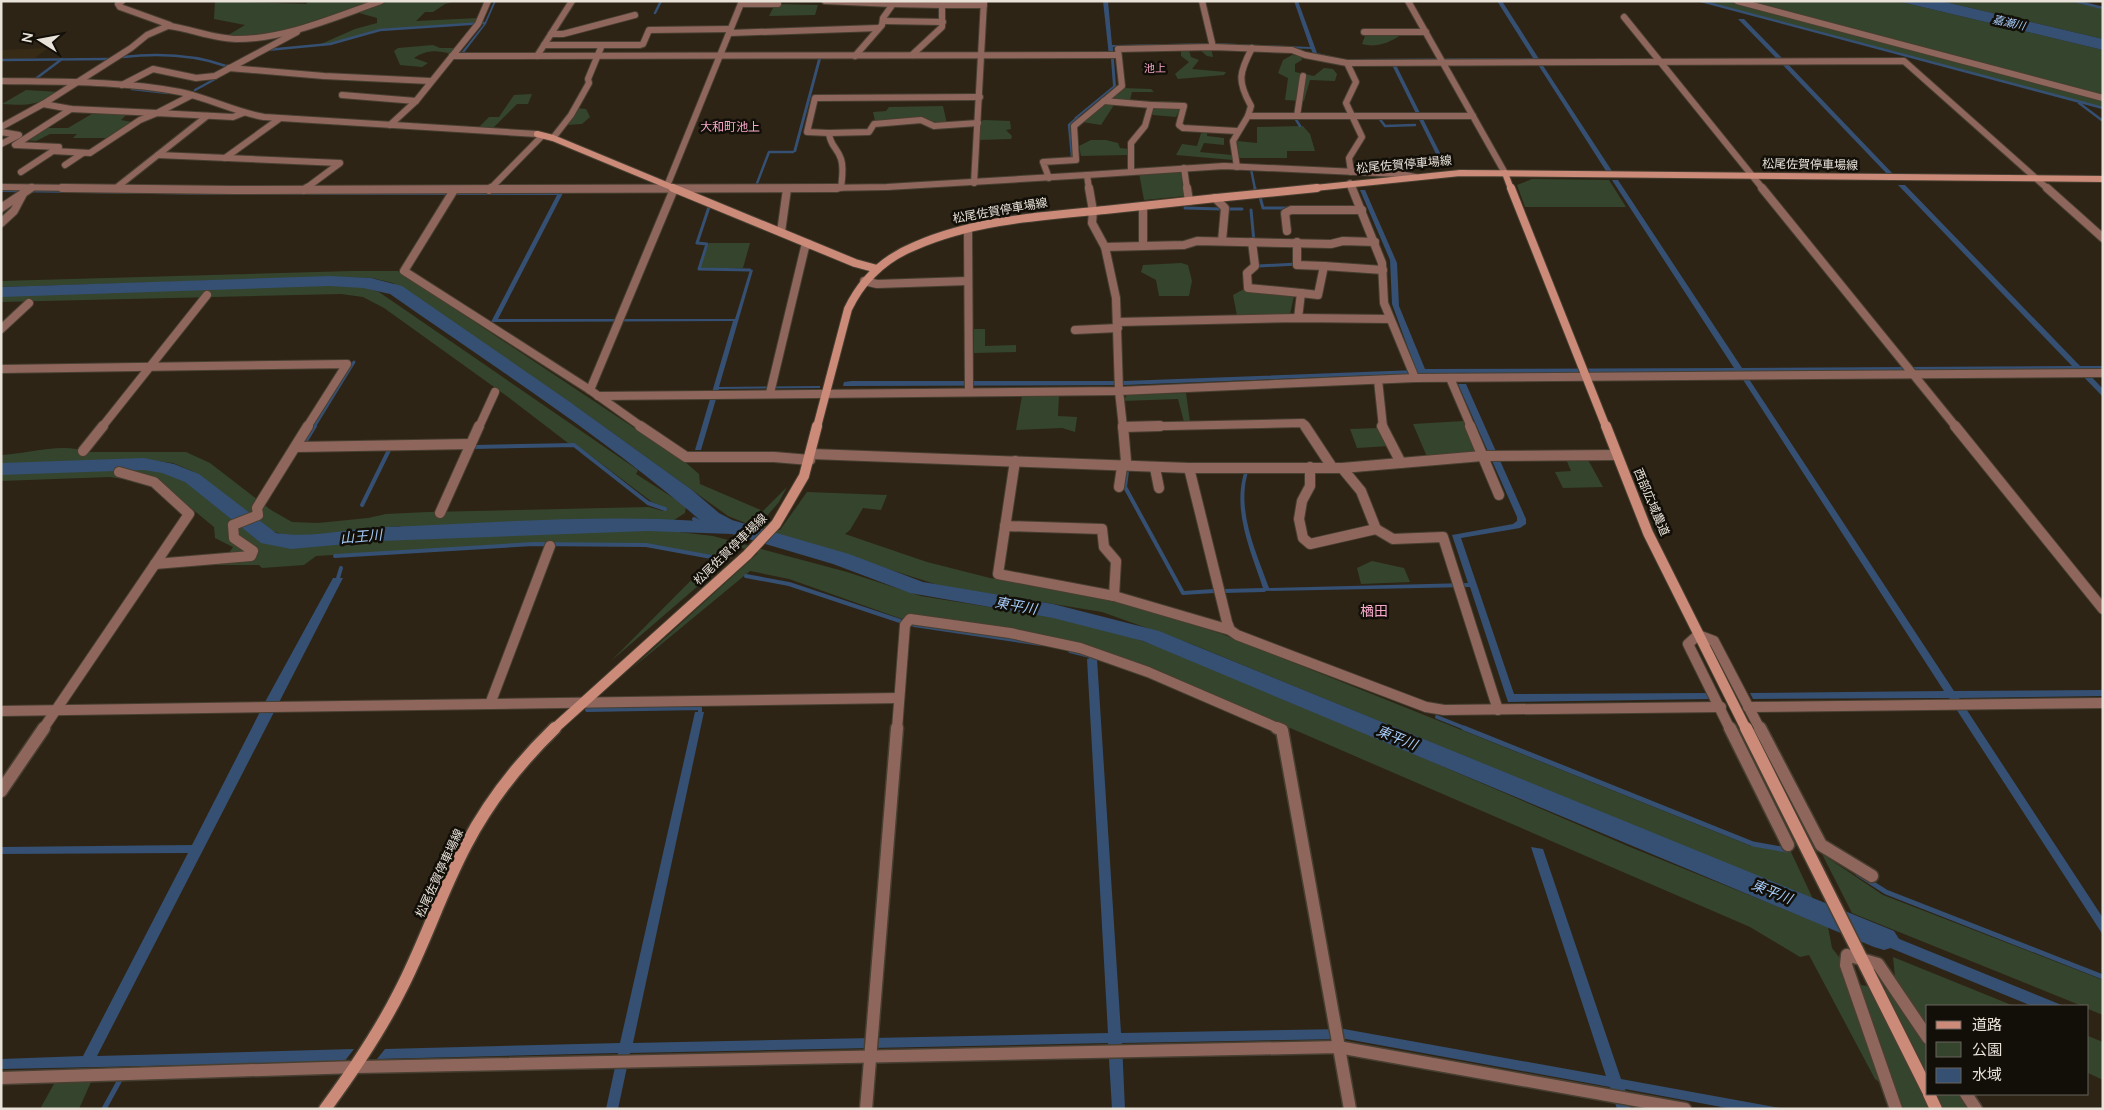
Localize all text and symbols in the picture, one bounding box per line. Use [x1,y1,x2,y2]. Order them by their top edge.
water label: 嘉瀬川 [1991,11,2028,33]
north arrow [15,15,65,65]
text: N [16,31,37,44]
district label: 池上 [1144,60,1166,75]
district label: 大和町池上 [700,118,760,135]
street label: 松尾佐賀停車場線 [1355,151,1453,177]
street label: 松尾佐賀停車場線 [1762,155,1858,173]
street label: 松尾佐賀停車場線 [951,193,1049,227]
street label: 西部広域農道 [1630,466,1674,538]
street label: 松尾佐賀停車場線 [690,510,770,588]
water label: 山王川 [339,525,385,547]
water label: 東平川 [994,592,1040,618]
district label: 楢田 [1360,601,1388,620]
water label: 東平川 [1374,720,1422,754]
street label: 松尾佐賀停車場線 [411,826,467,920]
water label: 東平川 [1749,874,1797,908]
legend [1926,1005,2089,1095]
text: 道路 [1972,1014,2002,1035]
text: 公園 [1972,1039,2002,1060]
text: 水域 [1972,1064,2002,1085]

